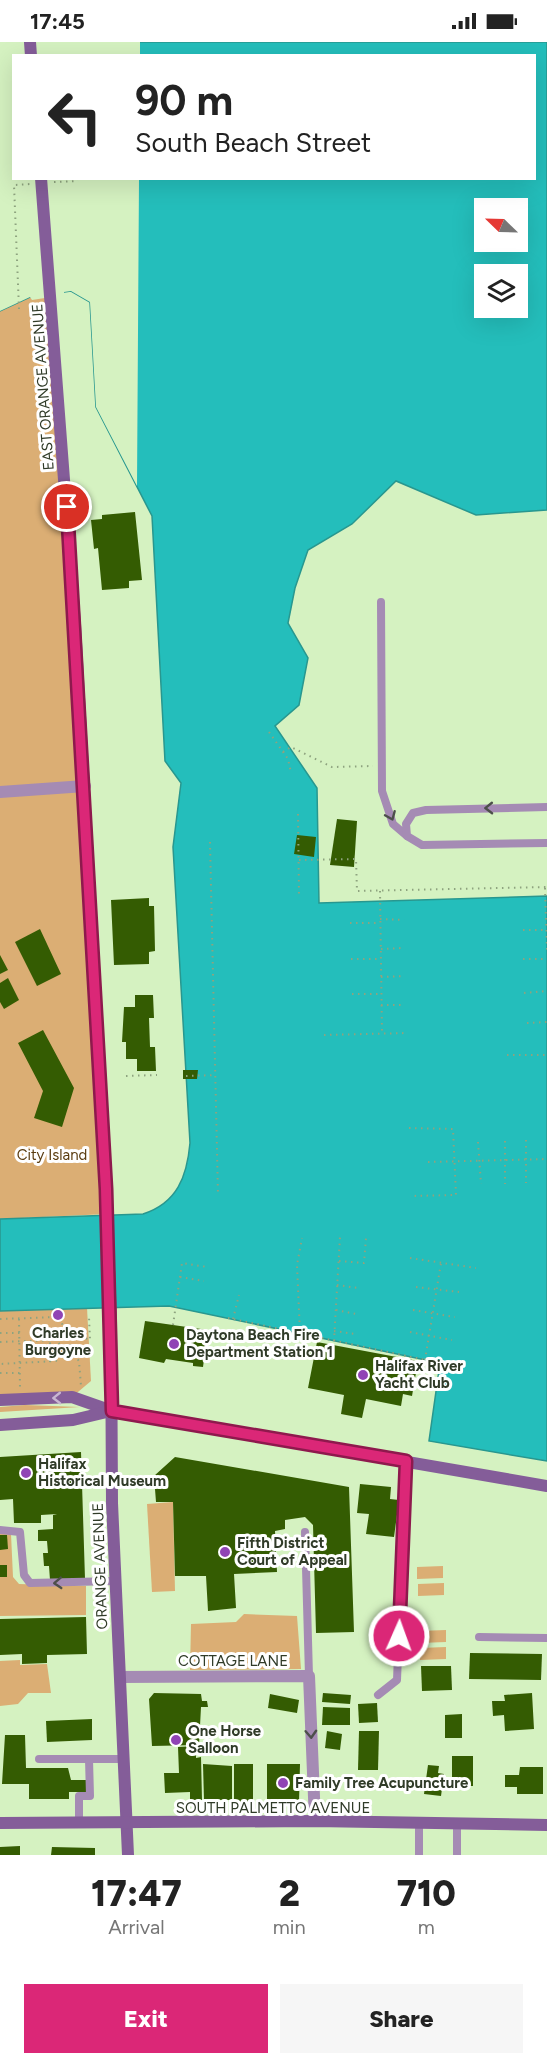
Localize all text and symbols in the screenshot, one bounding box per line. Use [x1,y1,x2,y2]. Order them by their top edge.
text: 17:45 [30,8,85,35]
text: 90 m [135,75,233,126]
icon: left [36,78,114,156]
text: South Beach Street [135,126,371,159]
north arrow [474,198,528,252]
map controls [474,198,528,318]
button: layers [474,264,528,318]
street label: EAST ORANGE AVENUE [28,303,58,471]
pin [41,481,92,532]
icon: arrive [50,490,83,523]
one-way arrow [484,802,493,815]
one-way arrow [383,810,395,821]
park label: City Island [17,1146,87,1164]
marker: Charles Burgoyne [51,1308,65,1322]
place label: Charles Burgoyne [25,1324,92,1359]
place label: Daytona Beach Fire Department Station 1 [186,1326,333,1361]
marker: Daytona Beach Fire Department Station 1 [167,1337,181,1351]
place label: Halifax River Yacht Club [375,1357,463,1392]
marker: Halifax River Yacht Club [356,1368,370,1382]
one-way arrow [53,1392,62,1404]
place label: Halifax Historical Museum [38,1455,166,1490]
marker: Halifax Historical Museum [19,1466,33,1480]
street label: ORANGE AVENUE [89,1502,111,1630]
place label: Fifth District Court of Appeal [237,1534,347,1569]
marker: Fifth District Court of Appeal [218,1545,232,1559]
one-way arrow [53,1577,62,1590]
position arrow [367,1604,431,1668]
street label: COTTAGE LANE [178,1652,288,1670]
place label: One Horse Salloon [188,1722,262,1757]
one-way arrow [305,1730,318,1739]
marker: One Horse Salloon [169,1733,183,1747]
place label: Family Tree Acupuncture [295,1774,469,1792]
marker: Family Tree Acupuncture [276,1776,290,1790]
street label: SOUTH PALMETTO AVENUE [176,1799,370,1817]
text: 17:47 [91,1872,182,1915]
text: 2 [279,1872,300,1915]
text: 710 [397,1872,456,1915]
text: Arrival [108,1915,165,1939]
text: min [273,1915,306,1939]
text: m [418,1915,435,1939]
button: Exit [24,1984,268,2053]
button: Share [280,1984,523,2053]

